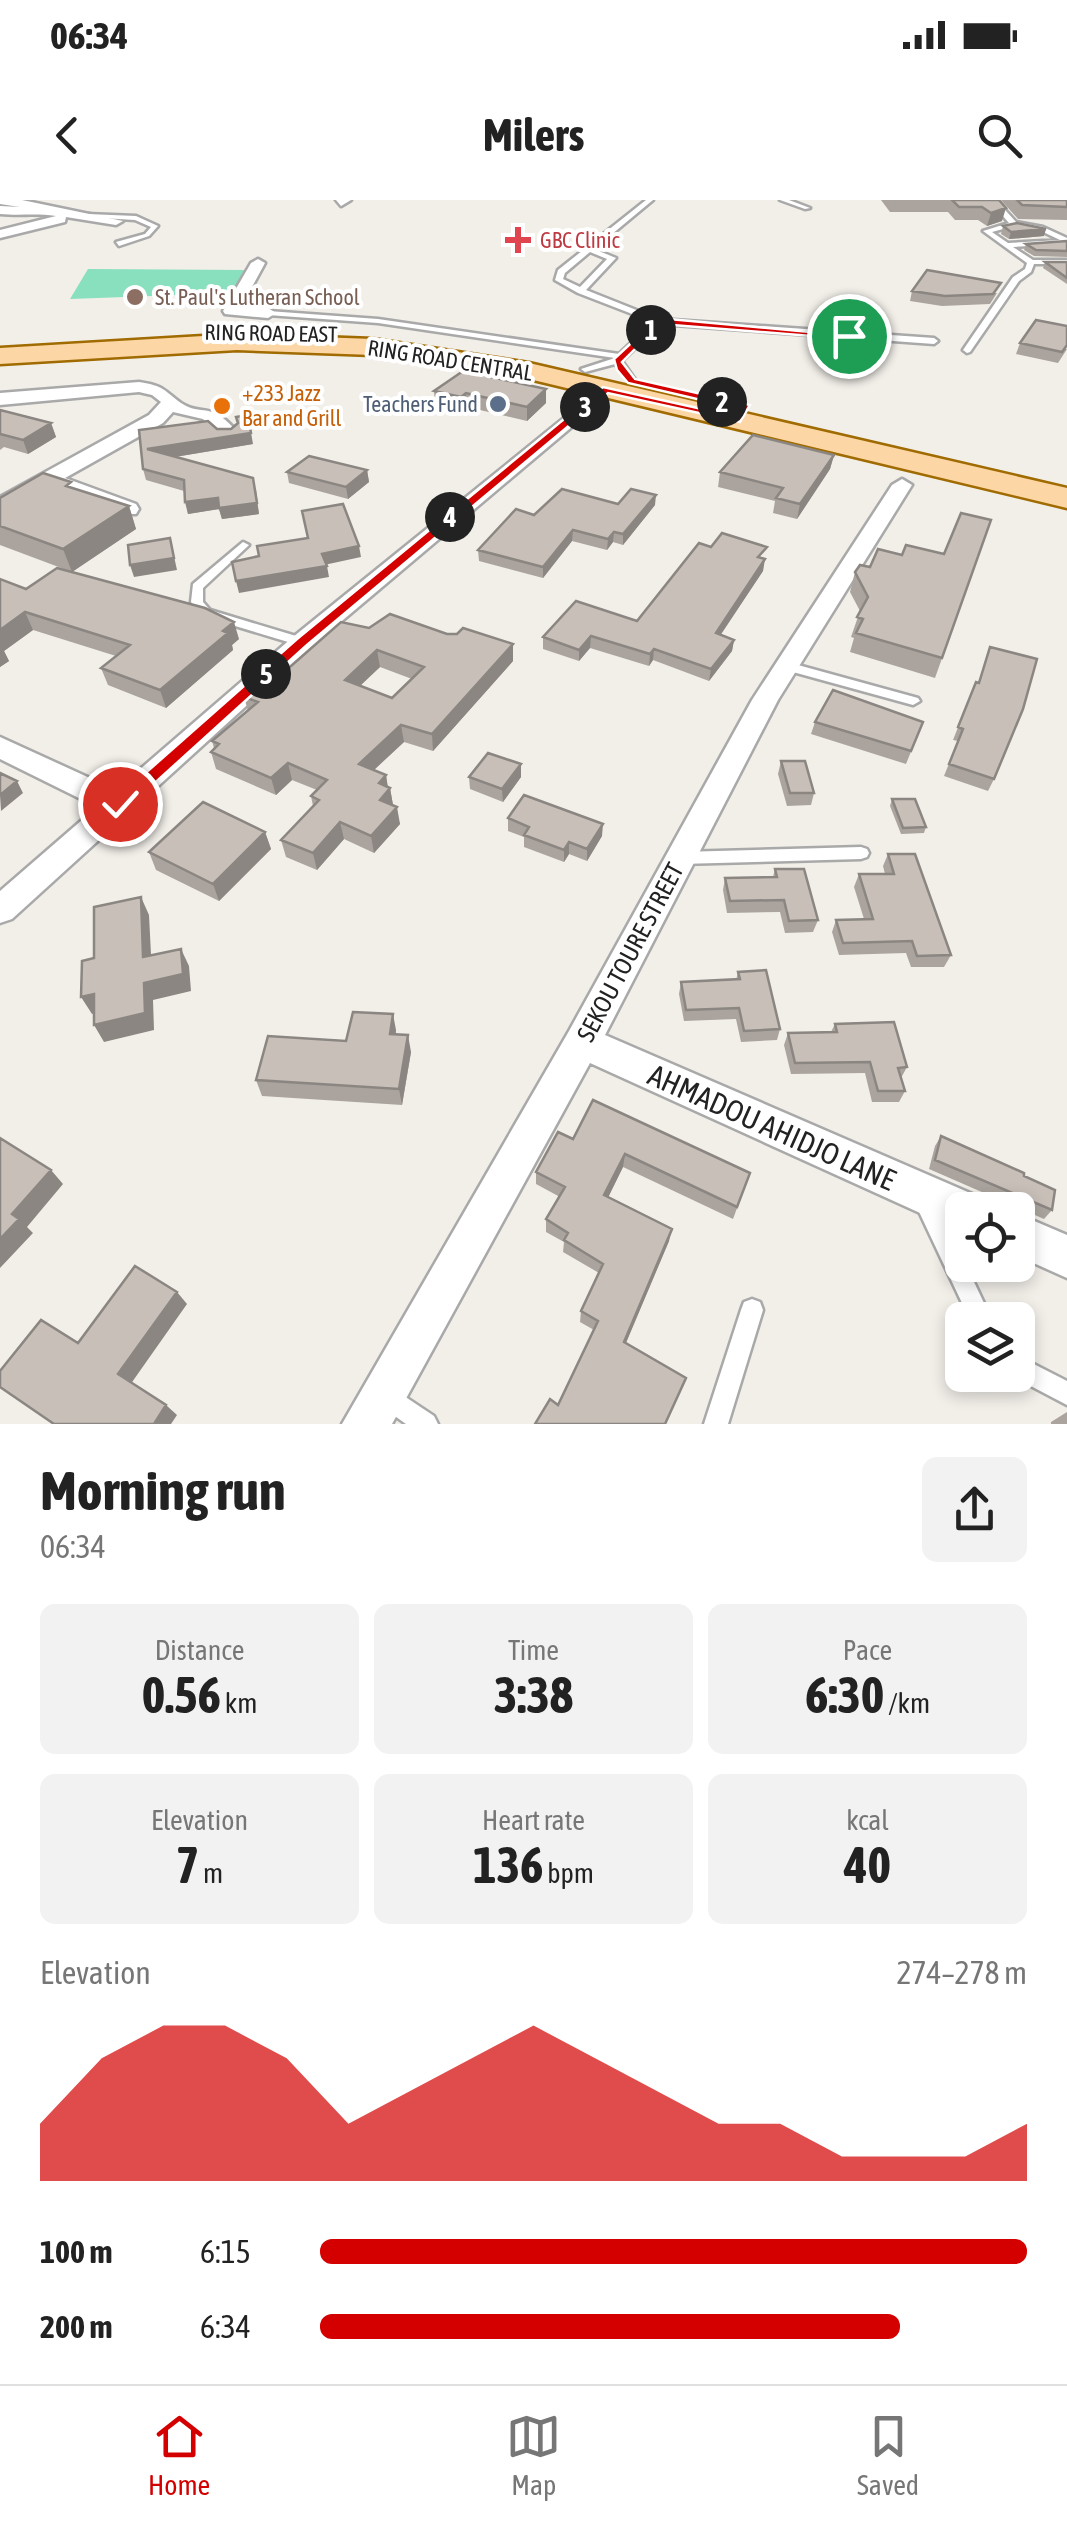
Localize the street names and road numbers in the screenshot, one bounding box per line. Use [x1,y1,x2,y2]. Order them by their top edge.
street label: RING ROAD EAST [204,319,338,347]
street label: RING ROAD CENTRAL [366,334,535,386]
street label: SEKOU TOURE STREET [571,858,689,1046]
street label: AHMADOU AHIDJO LANE [643,1057,901,1197]

